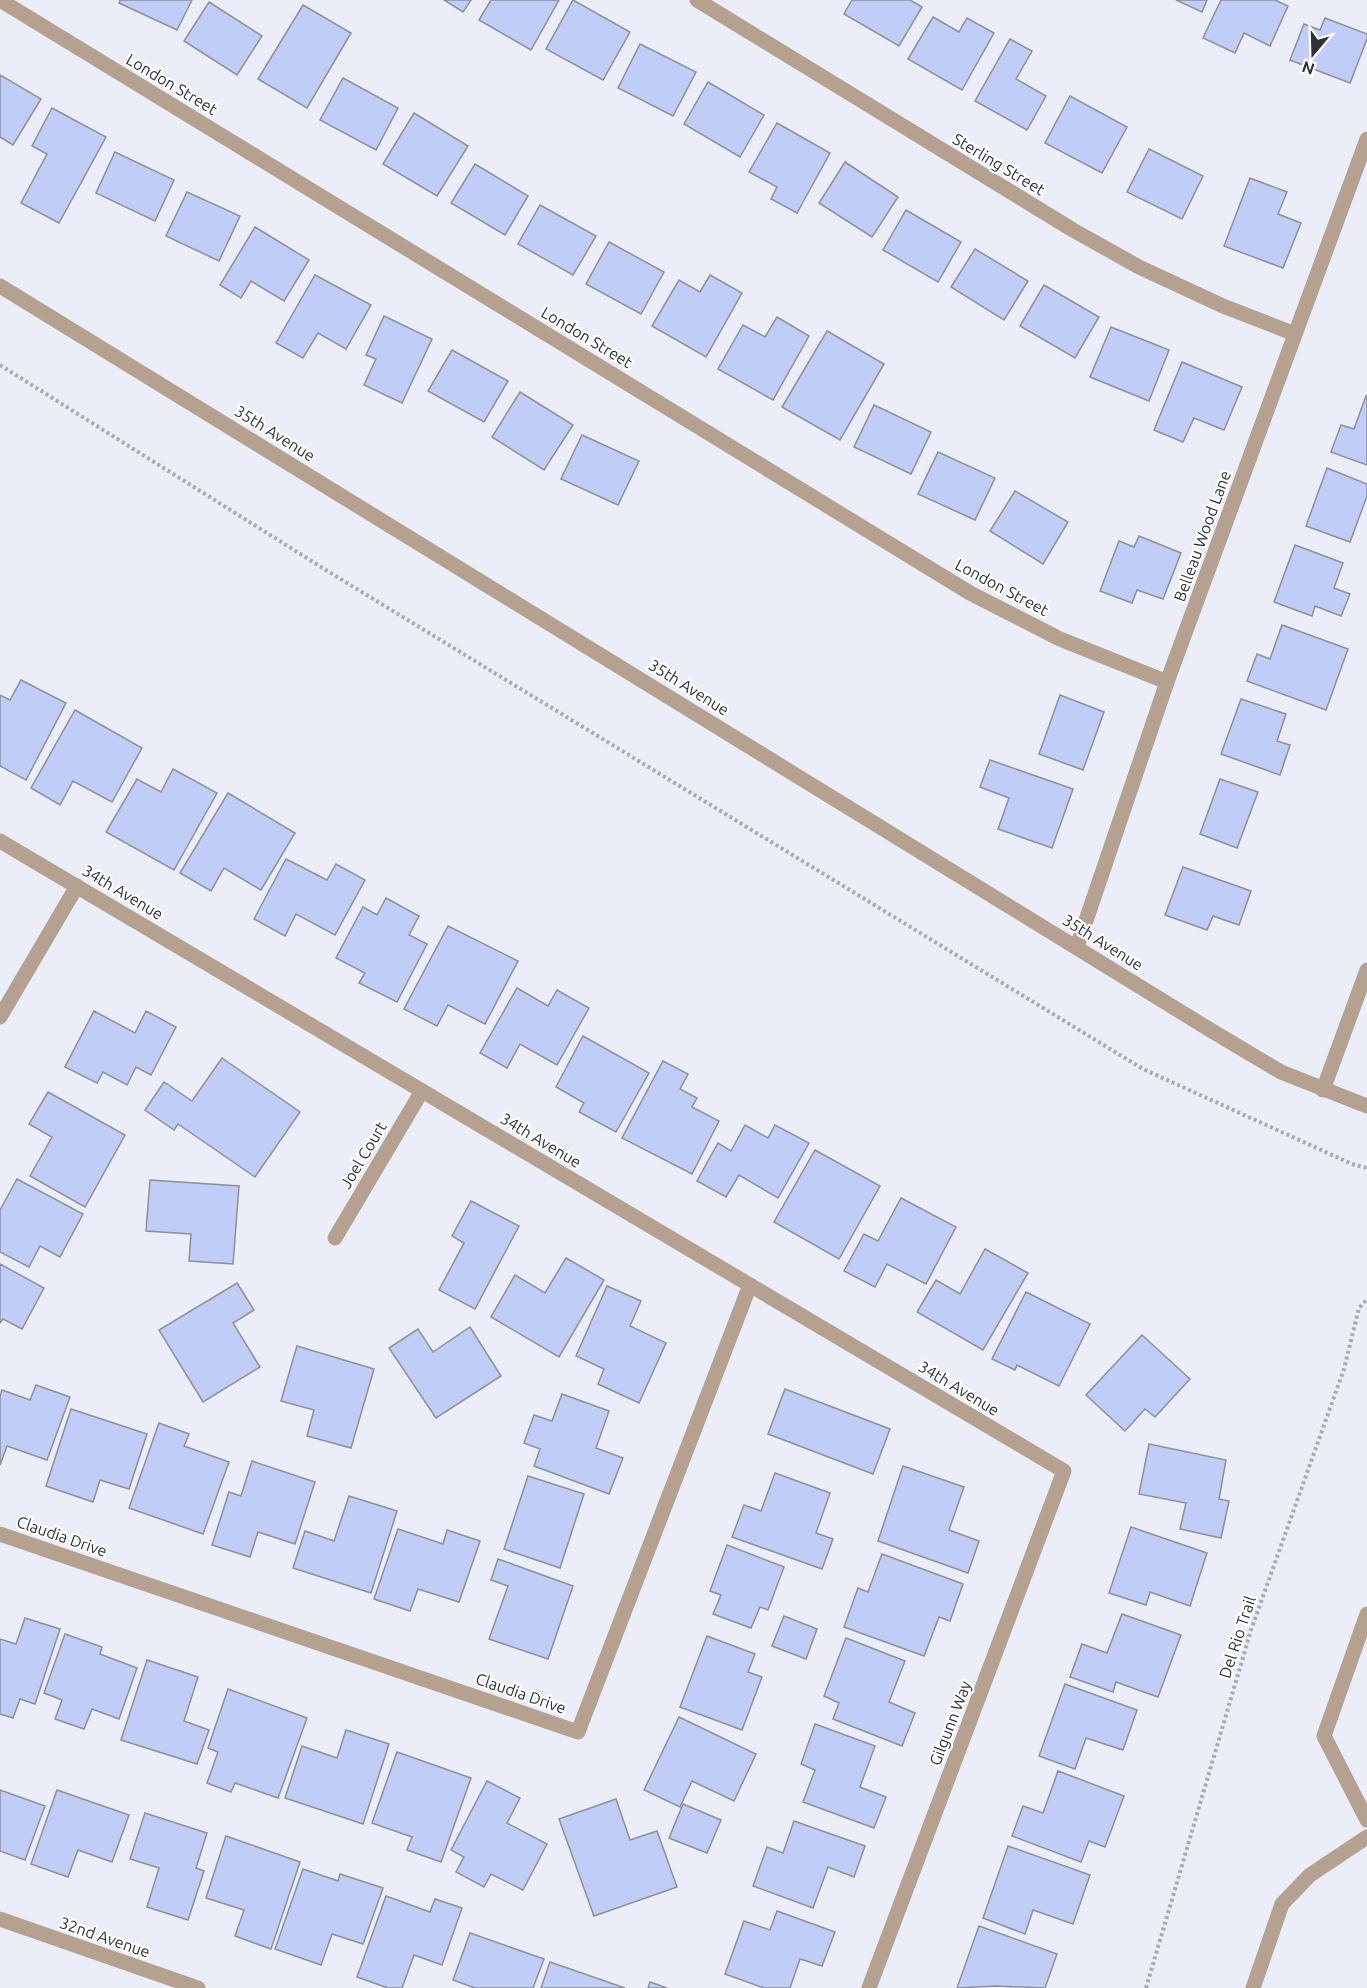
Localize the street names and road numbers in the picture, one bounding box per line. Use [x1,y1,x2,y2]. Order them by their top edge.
street label: London Street [123,50,221,119]
street label: Sterling Street [950,129,1049,199]
street label: London Street [538,303,636,372]
street label: 35th Avenue [232,401,318,465]
street label: Belleau Wood Lane [1170,468,1234,604]
street label: London Street [952,555,1052,619]
street label: 35th Avenue [646,655,732,719]
street label: 34th Avenue [79,861,167,923]
street label: 35th Avenue [1060,910,1146,974]
street label: 34th Avenue [497,1109,585,1171]
street label: Joel Court [336,1118,390,1192]
street label: 34th Avenue [915,1357,1003,1419]
street label: Claudia Drive [14,1512,110,1560]
street label: Del Rio Trail [1215,1594,1259,1680]
street label: Claudia Drive [473,1669,569,1717]
street label: Gilgunn Way [926,1678,975,1768]
street label: 32nd Avenue [58,1913,152,1961]

